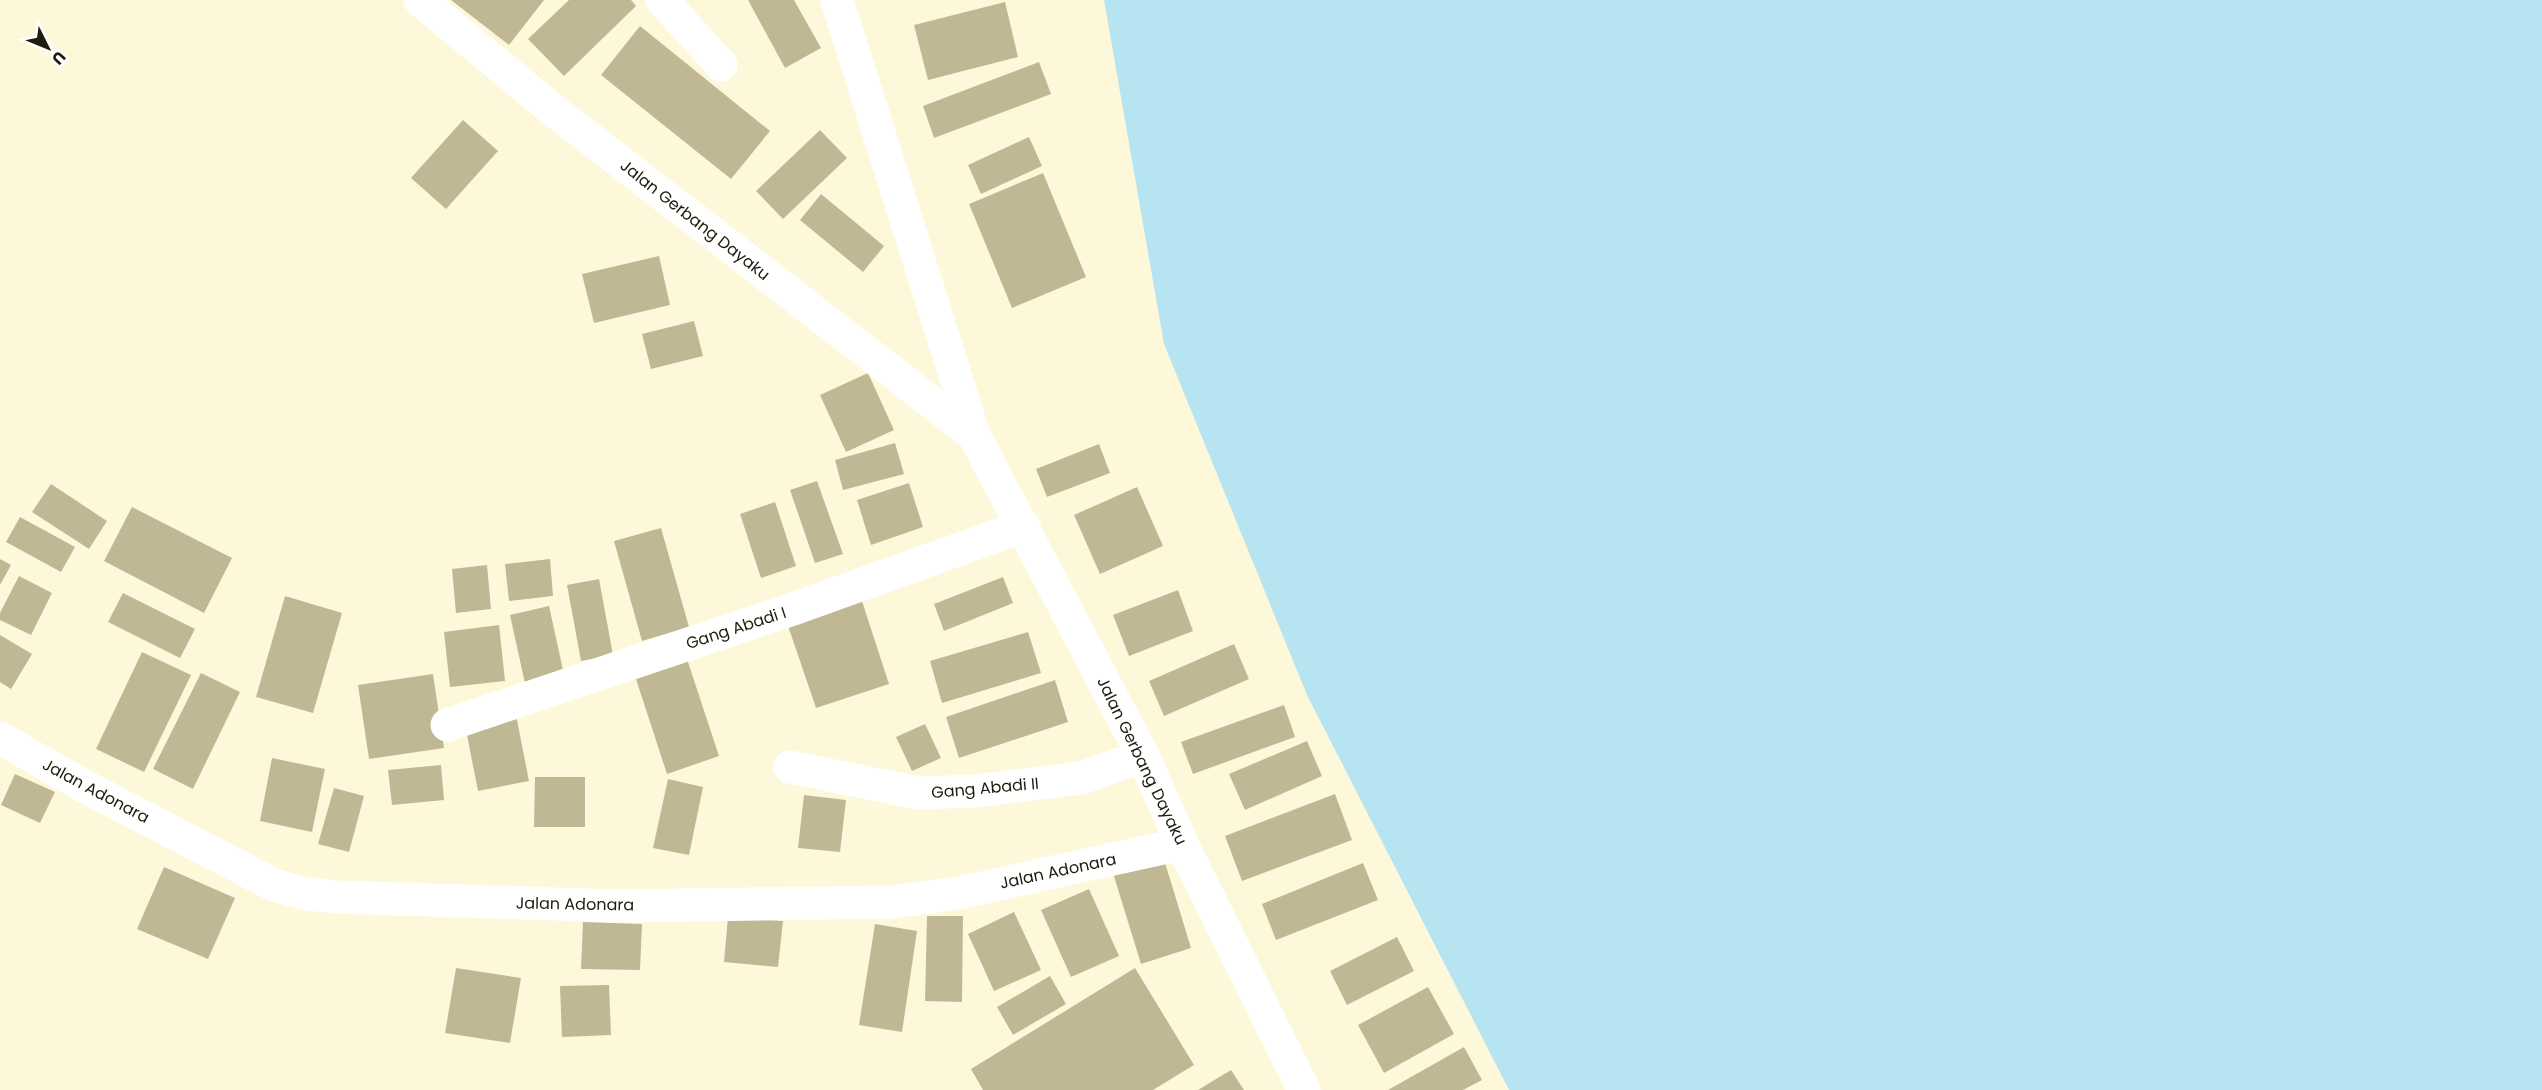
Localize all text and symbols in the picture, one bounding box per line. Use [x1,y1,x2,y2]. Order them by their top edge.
north arrow [18,18,78,78]
text: U [46,46,71,70]
street label: Jalan Gerbang Dayaku [615,154,775,286]
street label: Gang Abadi I [683,601,789,655]
street label: Jalan Gerbang Dayaku [1091,673,1193,849]
street label: Jalan Adonara [38,753,154,829]
street label: Gang Abadi II [930,772,1040,804]
street label: Jalan Adonara [998,847,1118,895]
street label: Jalan Adonara [516,891,634,917]

